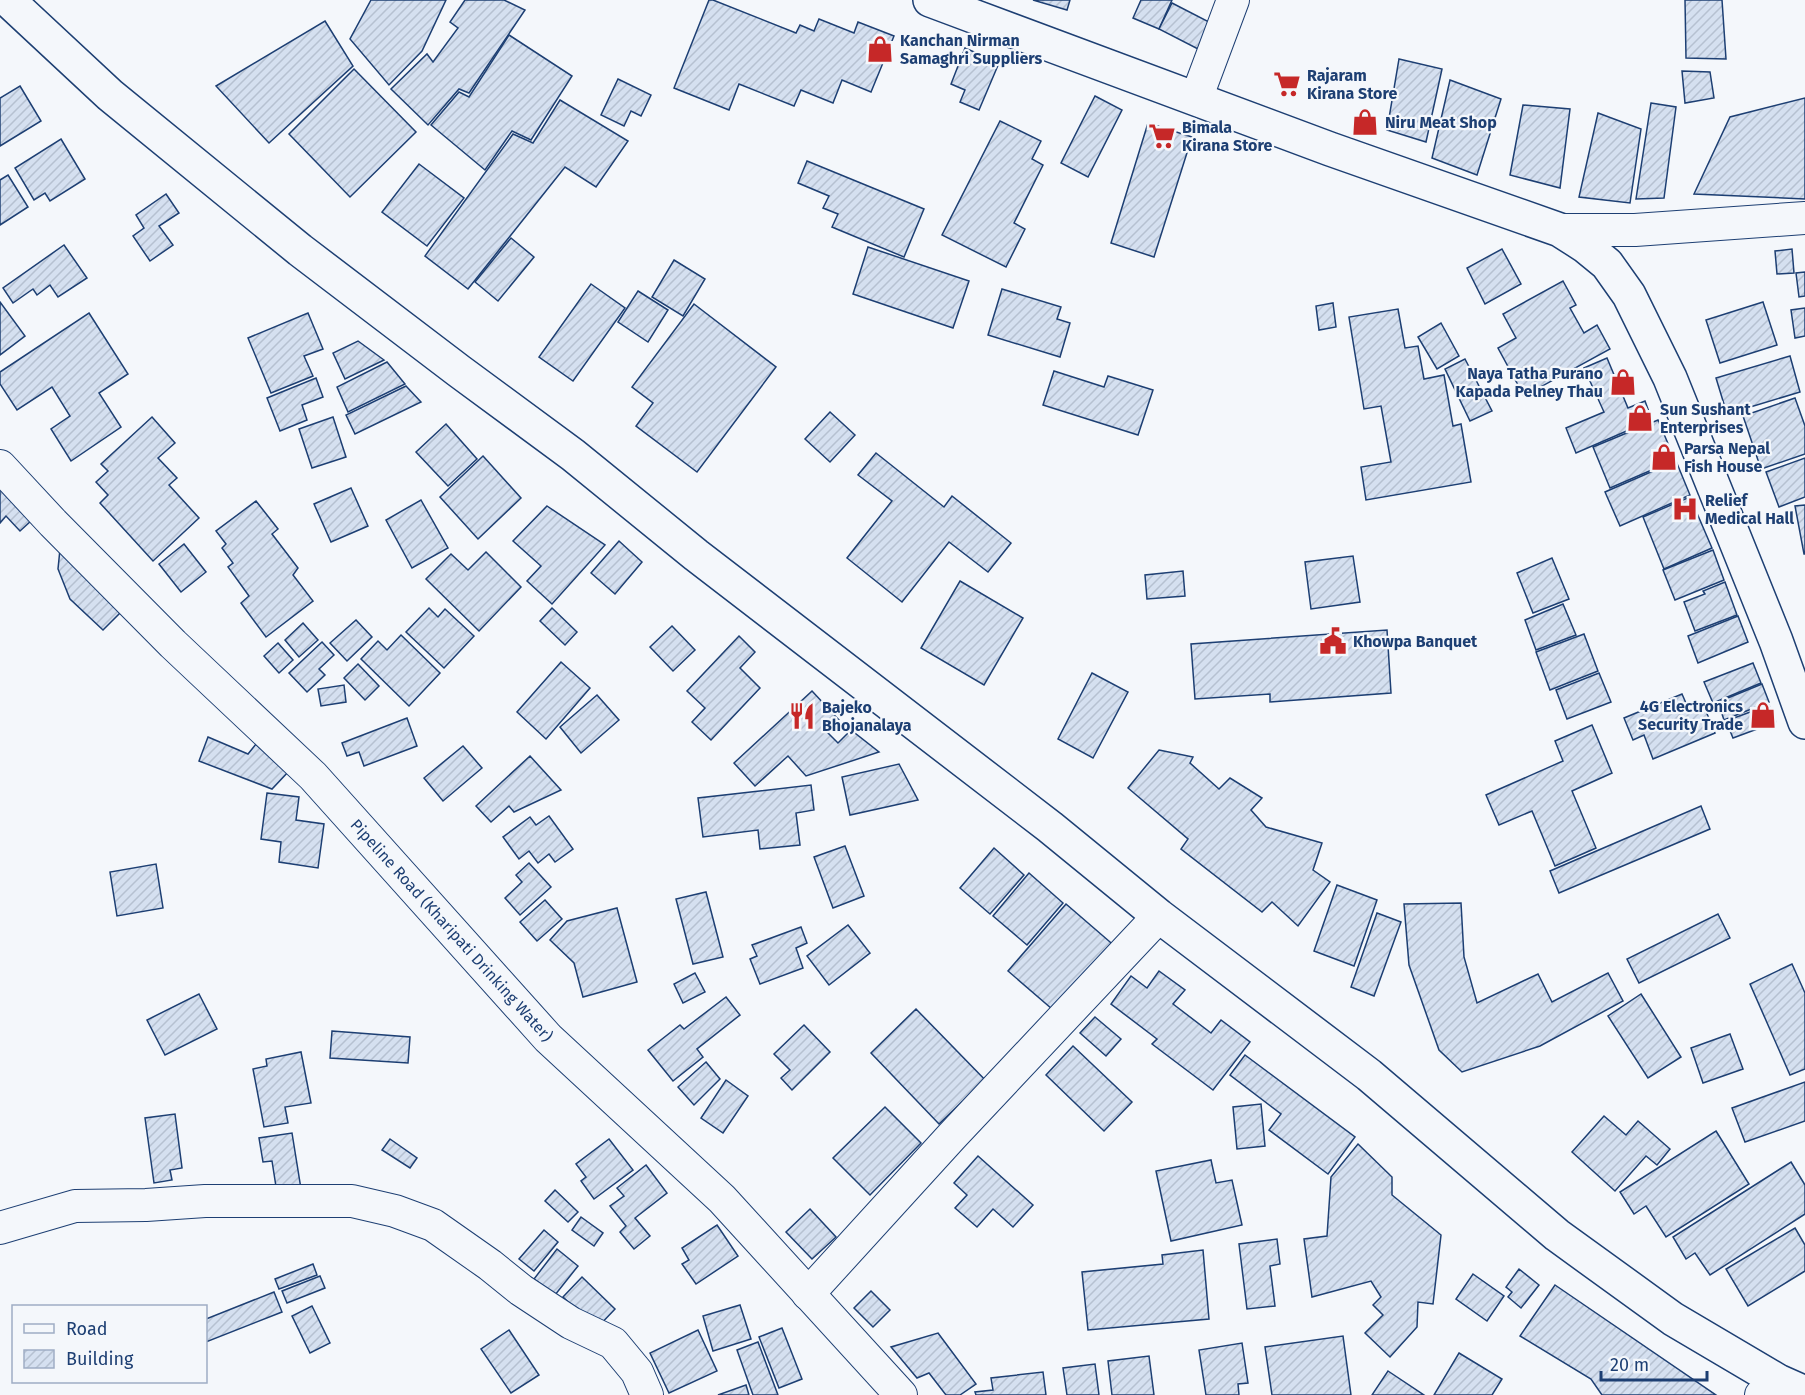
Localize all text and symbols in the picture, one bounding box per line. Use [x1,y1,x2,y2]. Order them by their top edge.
place label: Kanchan Nirman Samaghri Suppliers [900,31,1043,68]
shop icon: Kanchan Nirman Samaghri Suppliers [865,34,895,64]
place label: Rajaram Kirana Store [1307,66,1397,103]
supermarket icon: Rajaram Kirana Store [1272,69,1302,99]
shop icon: Niru Meat Shop [1350,107,1380,137]
place label: Niru Meat Shop [1385,113,1497,132]
place label: Bimala Kirana Store [1182,118,1272,155]
supermarket icon: Bimala Kirana Store [1147,121,1177,151]
place label: Naya Tatha Purano Kapada Pelney Thau [1455,364,1603,401]
shop icon: Naya Tatha Purano Kapada Pelney Thau [1608,367,1638,397]
place label: Sun Sushant Enterprises [1660,400,1752,437]
shop icon: Sun Sushant Enterprises [1625,403,1655,433]
place label: Parsa Nepal Fish House [1684,439,1770,476]
shop icon: Parsa Nepal Fish House [1649,442,1679,472]
place label: Relief Medical Hall [1705,491,1794,528]
hospital icon: Relief Medical Hall [1670,494,1700,524]
public building icon: Khowpa Banquet [1318,626,1348,656]
place label: Khowpa Banquet [1353,632,1478,651]
place label: 4G Electronics Security Trade [1638,697,1743,734]
place label: Bajeko Bhojanalaya [822,698,912,735]
shop icon: 4G Electronics Security Trade [1748,700,1778,730]
restaurant icon: Bajeko Bhojanalaya [787,701,817,731]
street label: Pipeline Road (Kharipati Drinking Water) [347,815,557,1045]
legend [12,1305,207,1383]
text: Road [66,1318,108,1340]
scale bar [1601,1344,1708,1382]
text: Building [66,1348,134,1370]
text: 20 m [1610,1354,1649,1376]

